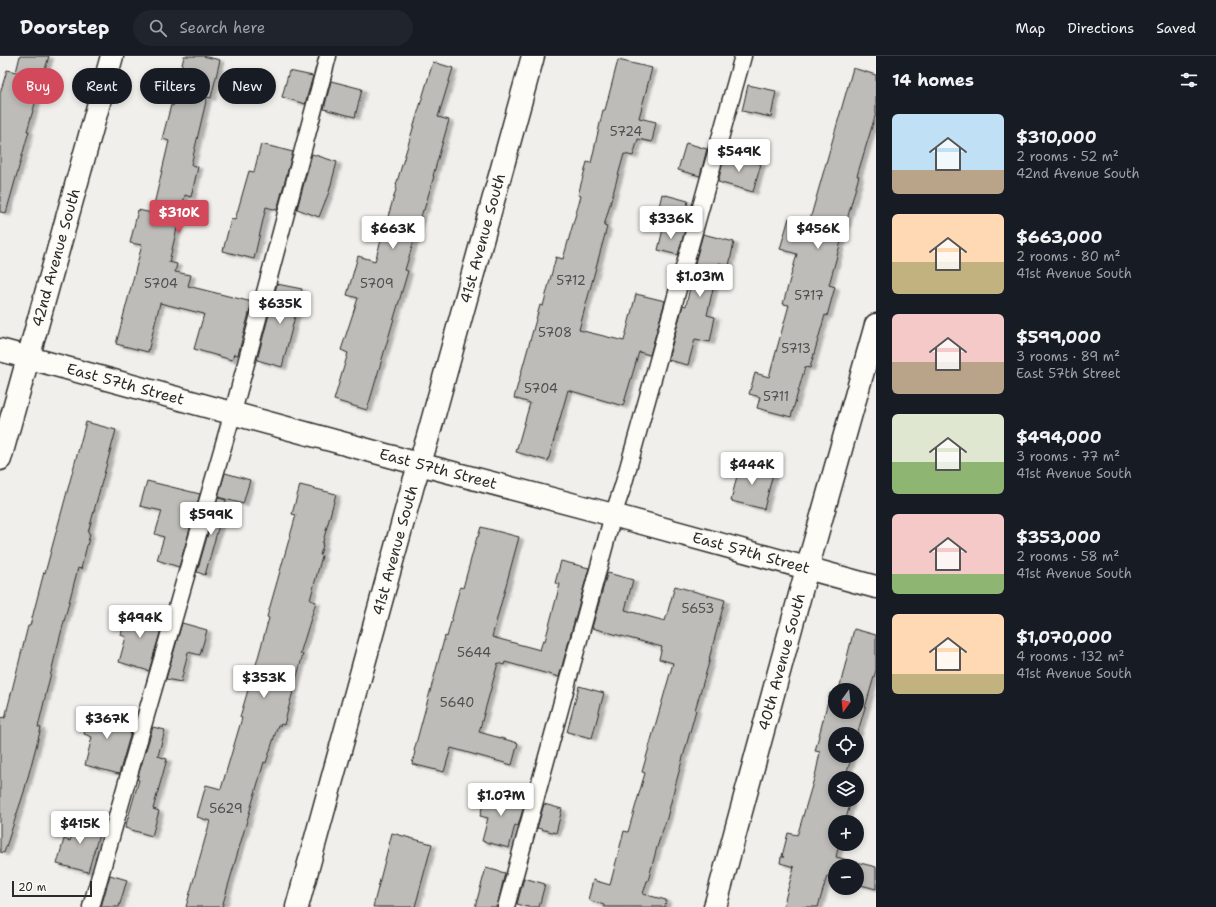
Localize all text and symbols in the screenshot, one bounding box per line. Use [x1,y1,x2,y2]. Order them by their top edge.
search box [133,10,413,46]
text: Doorstep [20,15,109,40]
icon: search [147,17,169,39]
text: Search here [179,18,265,38]
text: Map [1016,19,1046,37]
text: Directions [1068,19,1134,37]
text: Saved [1156,19,1196,37]
chip: Buy [12,68,64,104]
chip: Rent [72,68,132,104]
chip: Filters [140,68,210,104]
chip: New [218,68,276,104]
text: 14 homes [892,69,974,91]
icon: filters [1178,69,1200,91]
house number: 5724 [610,123,642,140]
text: $310,000 [1016,126,1097,148]
icon: home [924,130,972,178]
pin: $549K [711,139,767,173]
text: $549K [717,143,761,160]
text: 2 rooms · 52 m² [1016,148,1119,165]
text: 42nd Avenue South [1016,165,1140,182]
street label: 41st Avenue South [455,171,510,306]
street label: 42nd Avenue South [27,186,85,329]
pin: $310K [151,200,207,234]
text: $310K [159,204,199,221]
pin: $336K [643,206,699,240]
text: $336K [649,210,693,227]
pin: $663K [365,216,421,250]
pin: $456K [790,216,846,250]
text: $663K [371,220,415,237]
text: $456K [796,220,840,237]
text: $663,000 [1016,226,1102,248]
icon: home [924,230,972,278]
text: 2 rooms · 80 m² [1016,248,1120,265]
pin: $1.03M [667,264,733,298]
text: 41st Avenue South [1016,265,1132,282]
text: $1.03M [676,268,724,285]
house number: 5712 [556,272,586,289]
house number: 5704 [144,275,178,292]
house number: 5709 [360,275,394,292]
house number: 5717 [794,287,824,304]
pin: $635K [252,291,308,325]
text: $635K [258,295,302,312]
house number: 5708 [538,324,572,341]
text: $599,000 [1016,326,1101,348]
icon: home [924,330,972,378]
house number: 5713 [781,340,811,357]
text: 3 rooms · 89 m² [1016,348,1120,365]
street label: East 57th Street [64,359,186,410]
text: East 57th Street [1016,365,1121,382]
house number: 5704 [524,380,558,397]
house number: 5711 [763,388,789,405]
text: $494,000 [1016,426,1102,448]
icon: home [924,430,972,478]
street label: East 57th Street [377,444,499,494]
text: 3 rooms · 77 m² [1016,448,1120,465]
pin: $444K [724,452,780,486]
text: $444K [730,456,774,473]
text: 41st Avenue South [1016,465,1132,482]
street label: 41st Avenue South [368,483,422,617]
pin: $599K [183,502,239,536]
text: $599K [189,506,233,523]
text: $353,000 [1016,526,1101,548]
street label: East 57th Street [690,527,812,578]
icon: home [924,530,972,578]
text: 2 rooms · 58 m² [1016,548,1119,565]
text: 41st Avenue South [1016,565,1132,582]
street label: 40th Avenue South [753,591,810,733]
house number: 5653 [682,600,714,617]
pin: $494K [112,605,168,639]
text: $494K [118,609,162,626]
text: $1,070,000 [1016,626,1112,648]
icon: home [924,630,972,678]
house number: 5644 [457,644,491,661]
text: 4 rooms · 132 m² [1016,648,1125,665]
pin: $353K [236,665,292,699]
text: 41st Avenue South [1016,665,1132,682]
text: $353K [242,669,286,686]
north arrow [828,683,864,719]
map controls [828,683,864,895]
house number: 5640 [440,694,474,711]
pin: $367K [79,706,135,740]
text: $367K [85,710,129,727]
button: locate [828,727,864,763]
button: layers [828,771,864,807]
pin: $1.07M [468,783,534,817]
text: $1.07M [477,787,525,804]
house number: 5629 [209,800,243,817]
pin: $415K [52,811,108,845]
text: $415K [60,815,100,832]
button: + [828,815,864,851]
button: − [828,859,864,895]
scale bar [12,879,92,898]
text: 20 m [18,880,46,895]

